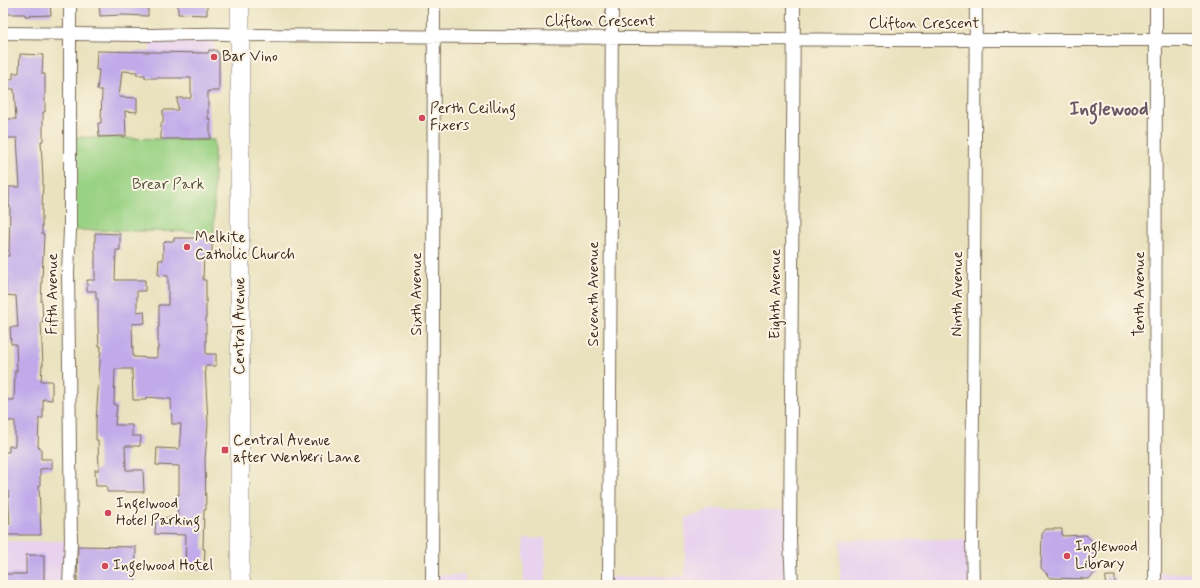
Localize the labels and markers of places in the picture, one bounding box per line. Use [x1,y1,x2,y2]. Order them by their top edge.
place label: Bar Vino [222,47,278,67]
marker: Bar Vino [209,52,219,62]
place label: Perth Ceilling Fixers [430,99,516,136]
marker: Perth Ceilling Fixers [417,113,427,123]
place label: Melkite Catholic Church [195,228,295,265]
marker: Melkite Catholic Church [182,242,192,252]
place label: Central Avenue after Wenberi Lane [233,431,361,468]
marker: Central Avenue after Wenberi Lane [220,445,230,455]
place label: Ingelwood Hotel Parking [116,494,200,532]
marker: Ingelwood Hotel Parking [103,508,113,518]
place label: Inglewood Library [1075,537,1137,574]
marker: Inglewood Library [1062,551,1072,561]
place label: Ingelwood Hotel [113,556,213,577]
marker: Ingelwood Hotel [100,561,110,571]

